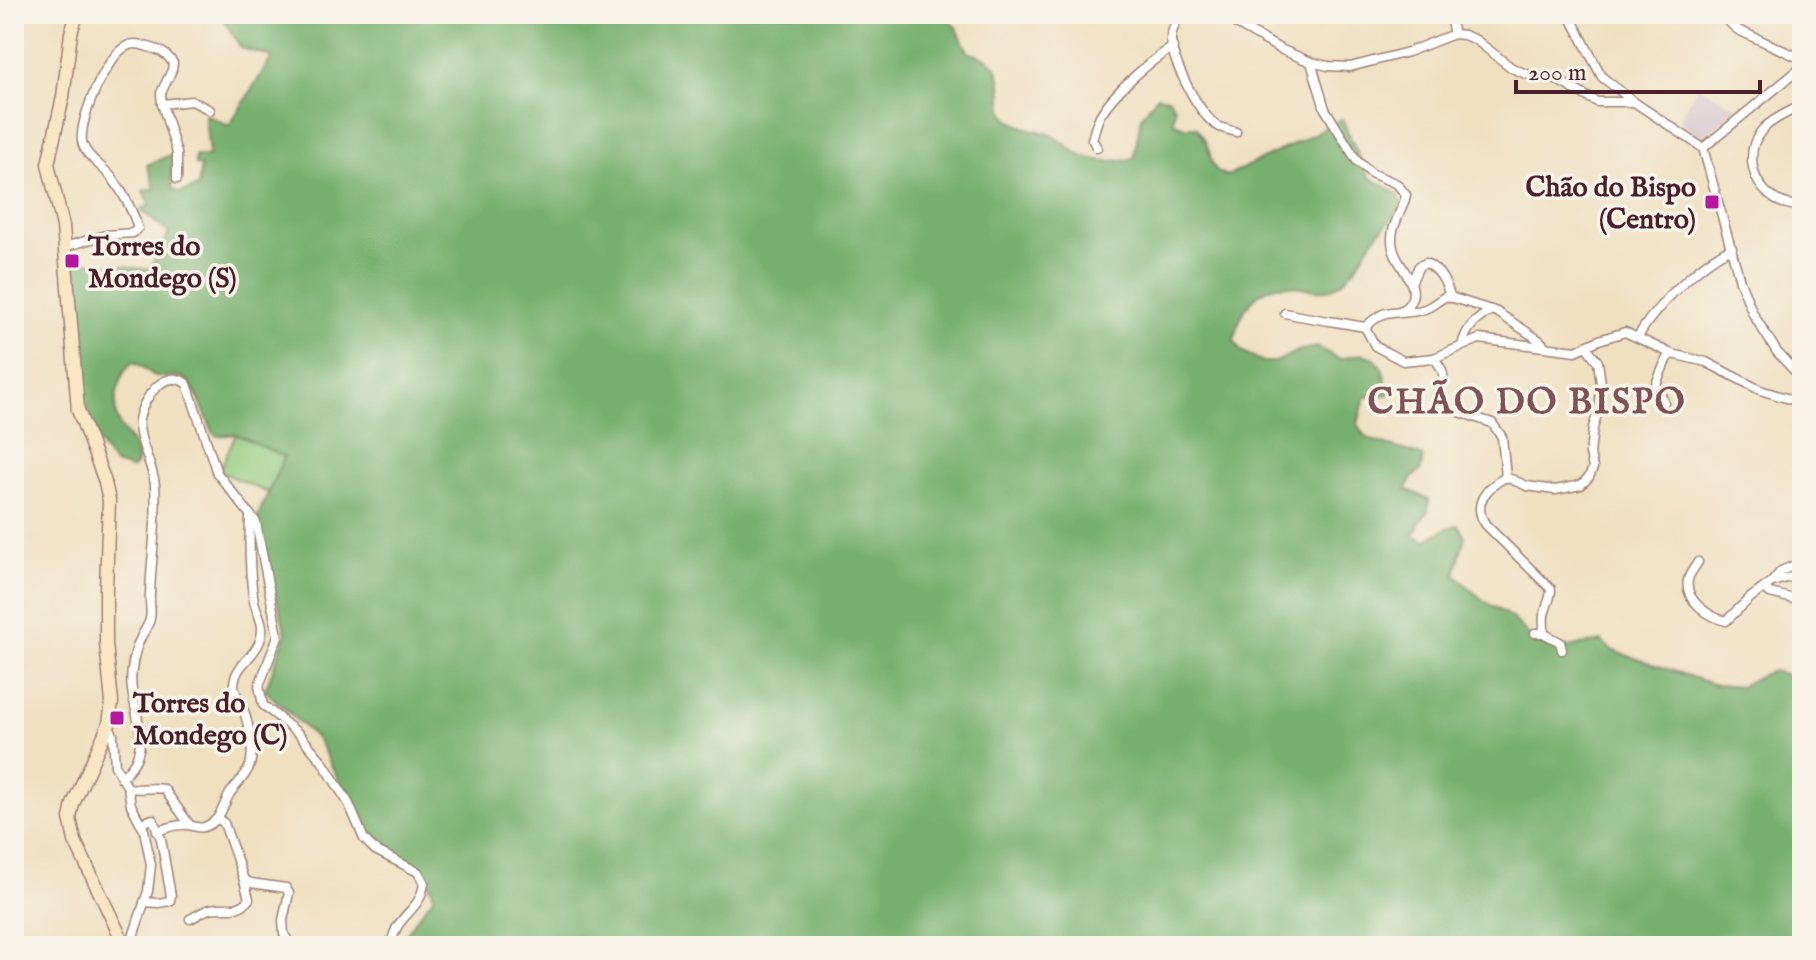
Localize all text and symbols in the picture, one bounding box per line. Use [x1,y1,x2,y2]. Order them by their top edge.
scale bar [1516,44,1760,94]
text: 200 m [1528,58,1587,89]
place label: Chão do Bispo (Centro) [1526,171,1696,238]
marker: Chão do Bispo (Centro) [1703,193,1721,211]
place label: Torres do Mondego (S) [87,230,237,297]
marker: Torres do Mondego (S) [63,252,81,270]
district label: CHÃO DO BISPO [1367,378,1687,426]
place label: Torres do Mondego (C) [132,687,287,754]
marker: Torres do Mondego (C) [108,709,126,727]

